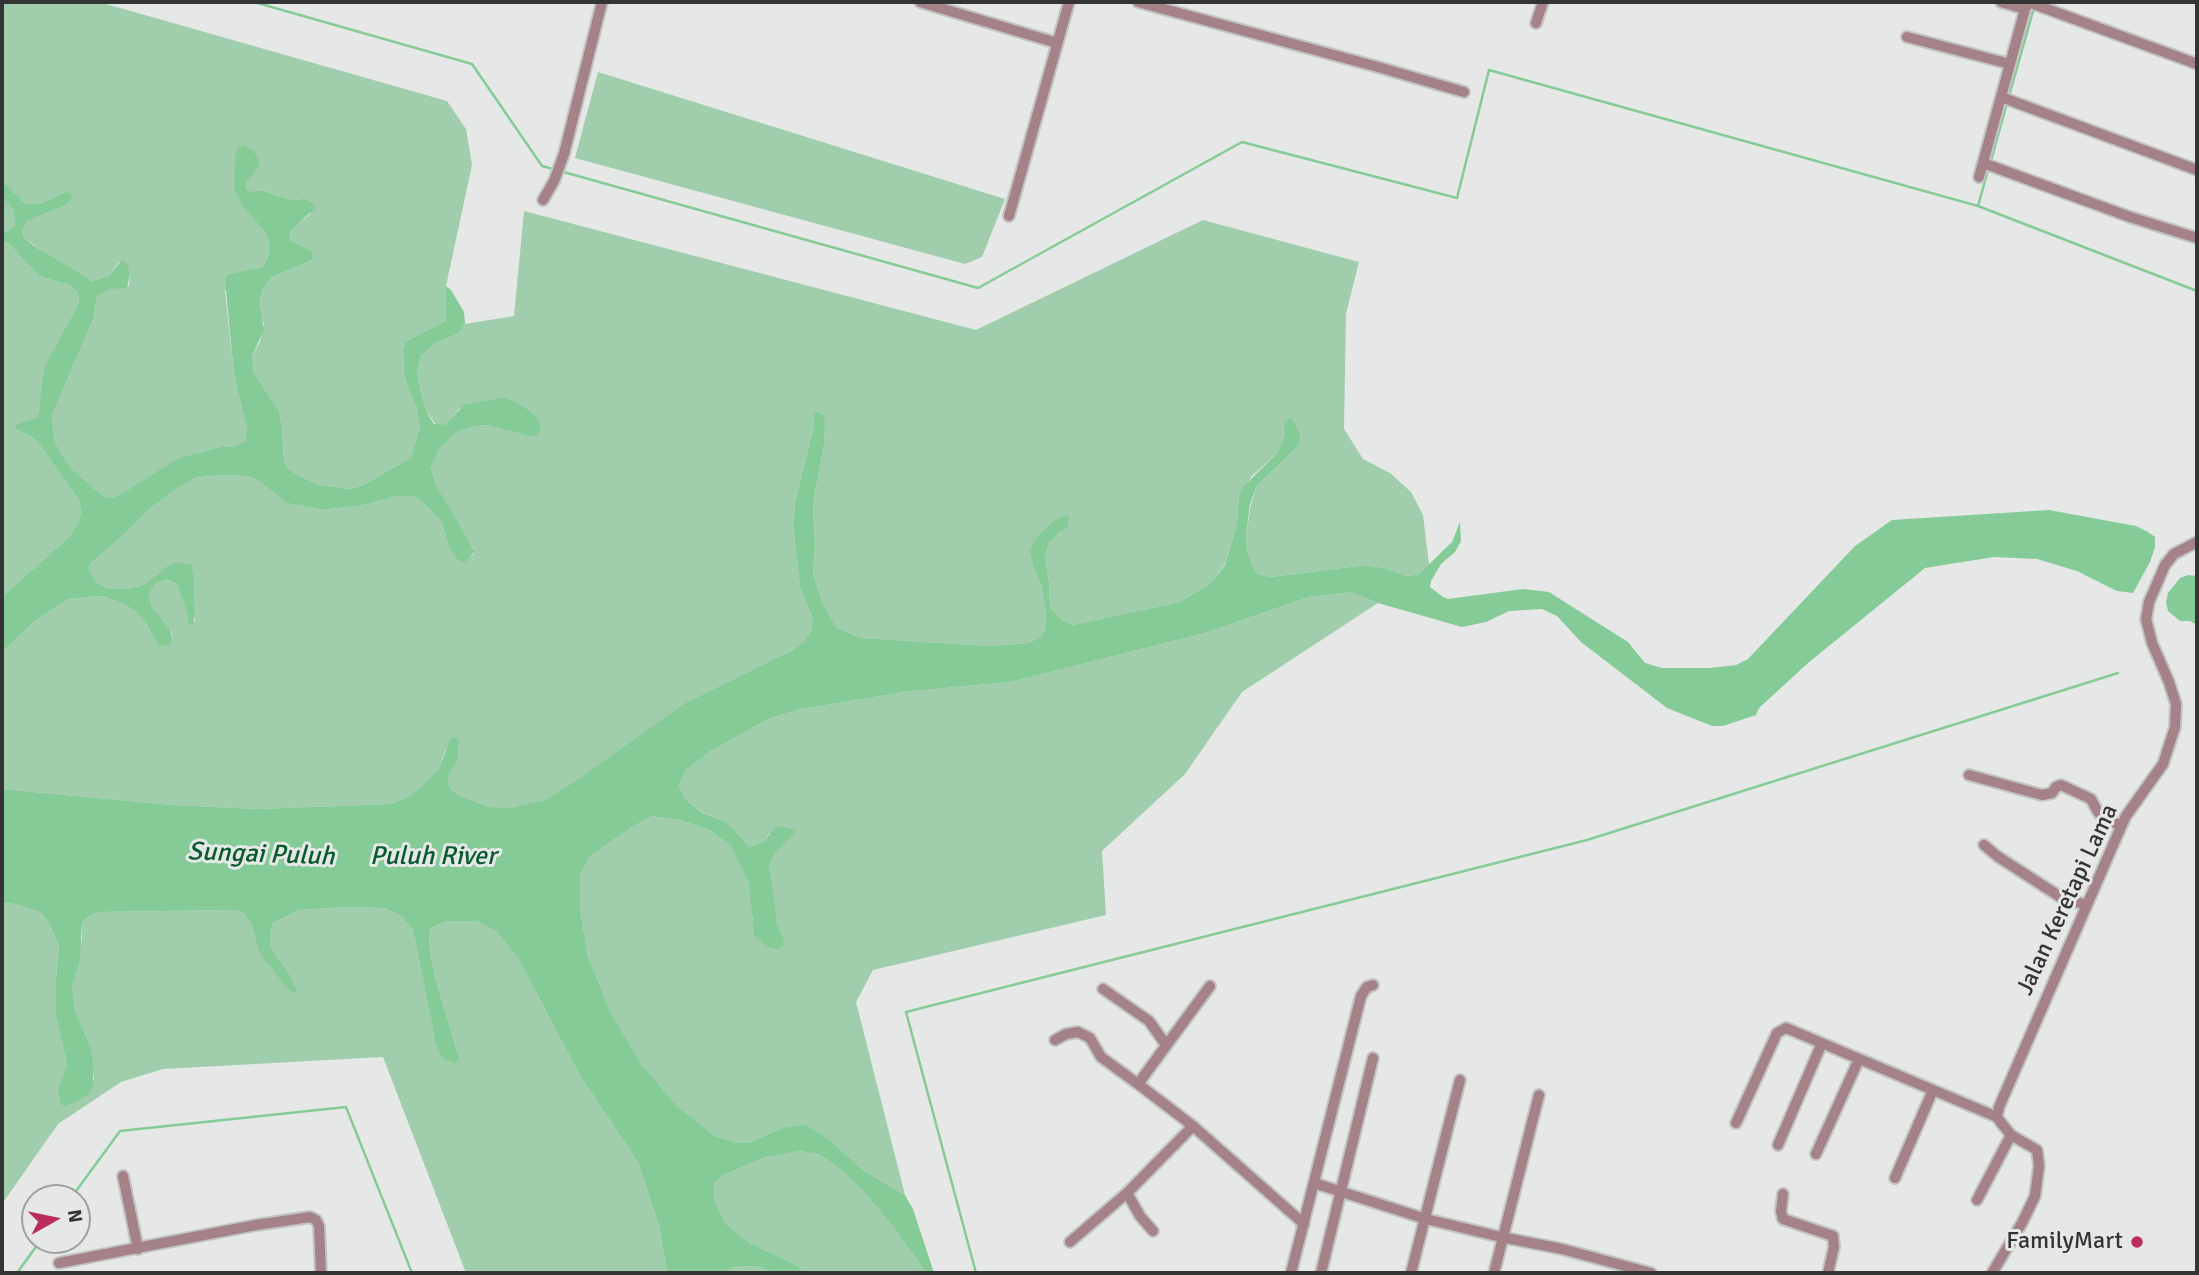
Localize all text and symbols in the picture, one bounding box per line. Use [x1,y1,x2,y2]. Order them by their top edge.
street label: Jalan Keretapi Lama [2011,800,2125,1000]
water label: Sungai Puluh [187,837,335,873]
water label: Puluh River [370,841,496,873]
north arrow [21,1184,91,1254]
text: N [62,1208,88,1224]
place label: FamilyMart [2006,1228,2123,1256]
marker: FamilyMart [2129,1234,2145,1250]

